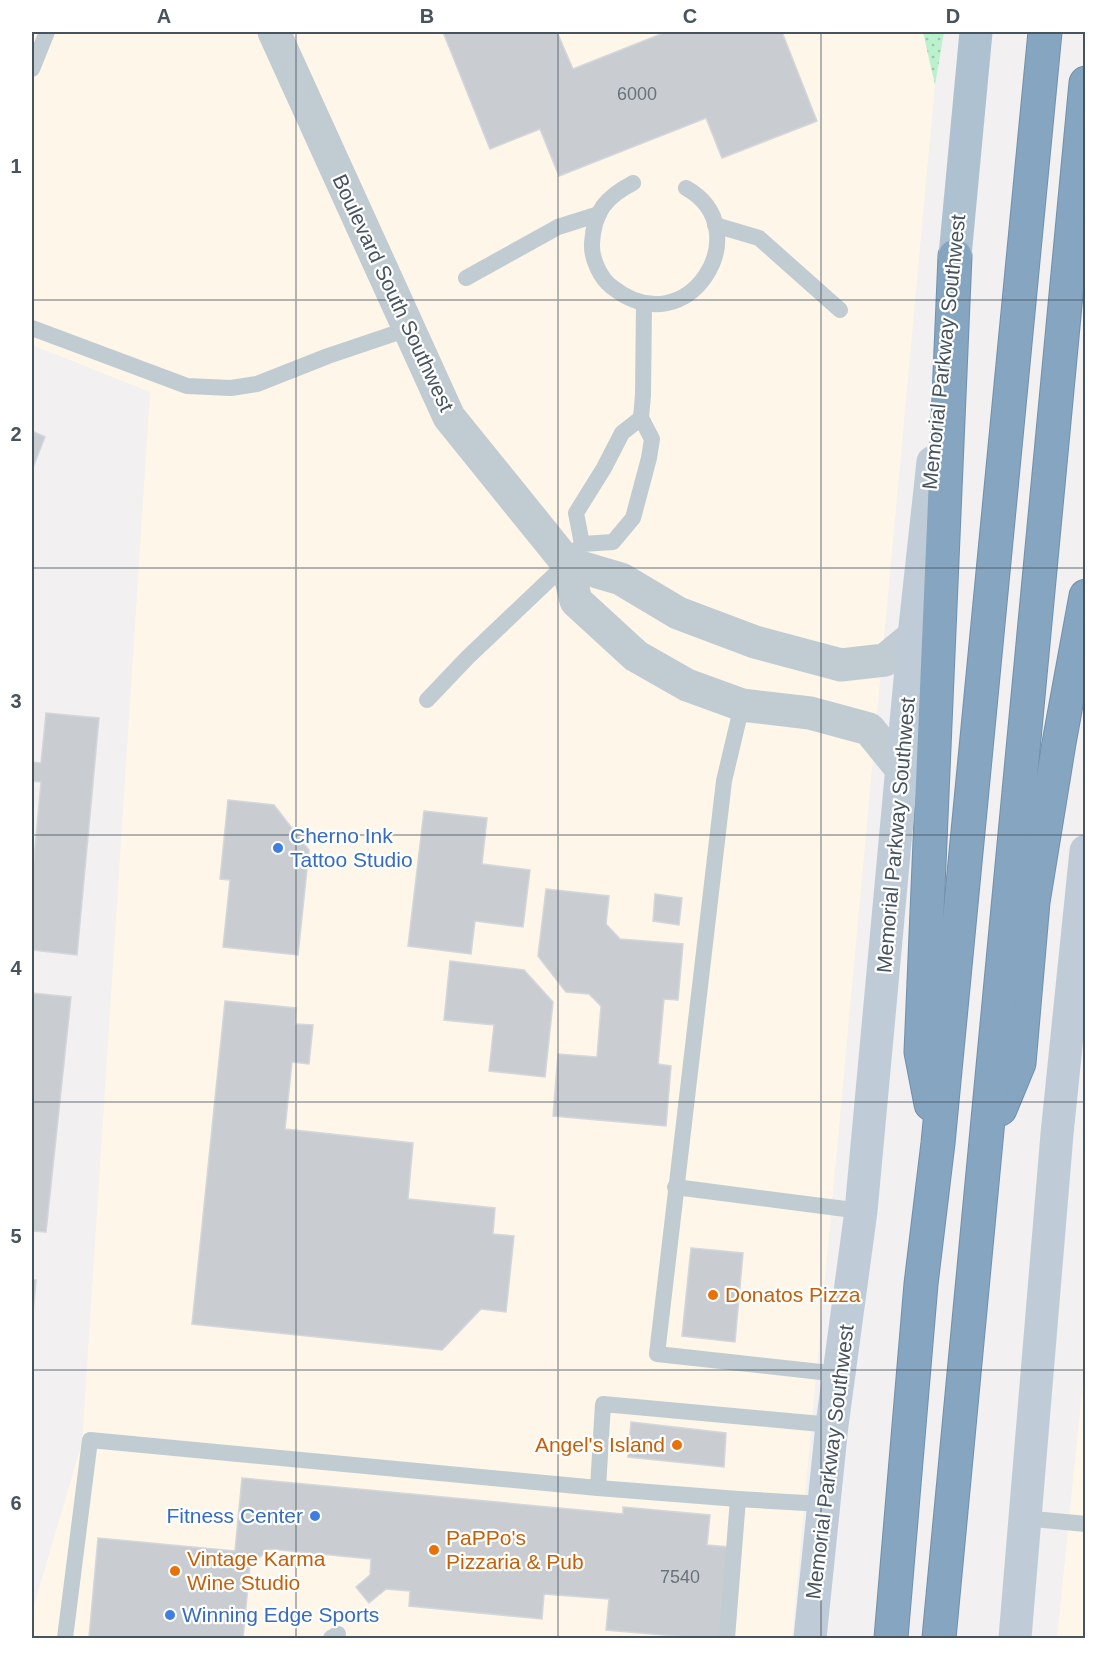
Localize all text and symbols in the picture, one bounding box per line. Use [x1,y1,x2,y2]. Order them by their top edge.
text: A [157,5,171,27]
text: B [420,5,434,27]
text: C [683,5,697,27]
text: D [946,5,960,27]
house number: 6000 [617,84,657,104]
text: 1 [10,155,22,177]
street label: Boulevard South Southwest [328,170,459,415]
street label: Memorial Parkway Southwest [918,213,969,491]
text: 2 [10,423,22,445]
text: 3 [10,690,22,712]
street label: Memorial Parkway Southwest [872,696,919,974]
place label: Cherno Ink Tattoo Studio [290,824,413,871]
marker: Cherno Ink Tattoo Studio [271,841,285,855]
text: 4 [10,957,22,979]
text: 5 [10,1225,22,1247]
place label: Donatos Pizza [725,1283,861,1306]
marker: Donatos Pizza [706,1288,720,1302]
street label: Memorial Parkway Southwest [801,1323,858,1601]
place label: Angel's Island [535,1433,665,1456]
marker: Angel's Island [670,1438,684,1452]
text: 6 [10,1492,22,1514]
place label: Fitness Center [166,1504,303,1527]
marker: Fitness Center [308,1509,322,1523]
place label: PaPPo's Pizzaria & Pub [446,1526,584,1573]
marker: PaPPo's Pizzaria & Pub [427,1543,441,1557]
place label: Vintage Karma Wine Studio [187,1547,326,1594]
marker: Vintage Karma Wine Studio [168,1564,182,1578]
house number: 7540 [660,1567,700,1587]
place label: Winning Edge Sports [182,1603,379,1626]
marker: Winning Edge Sports [163,1608,177,1622]

